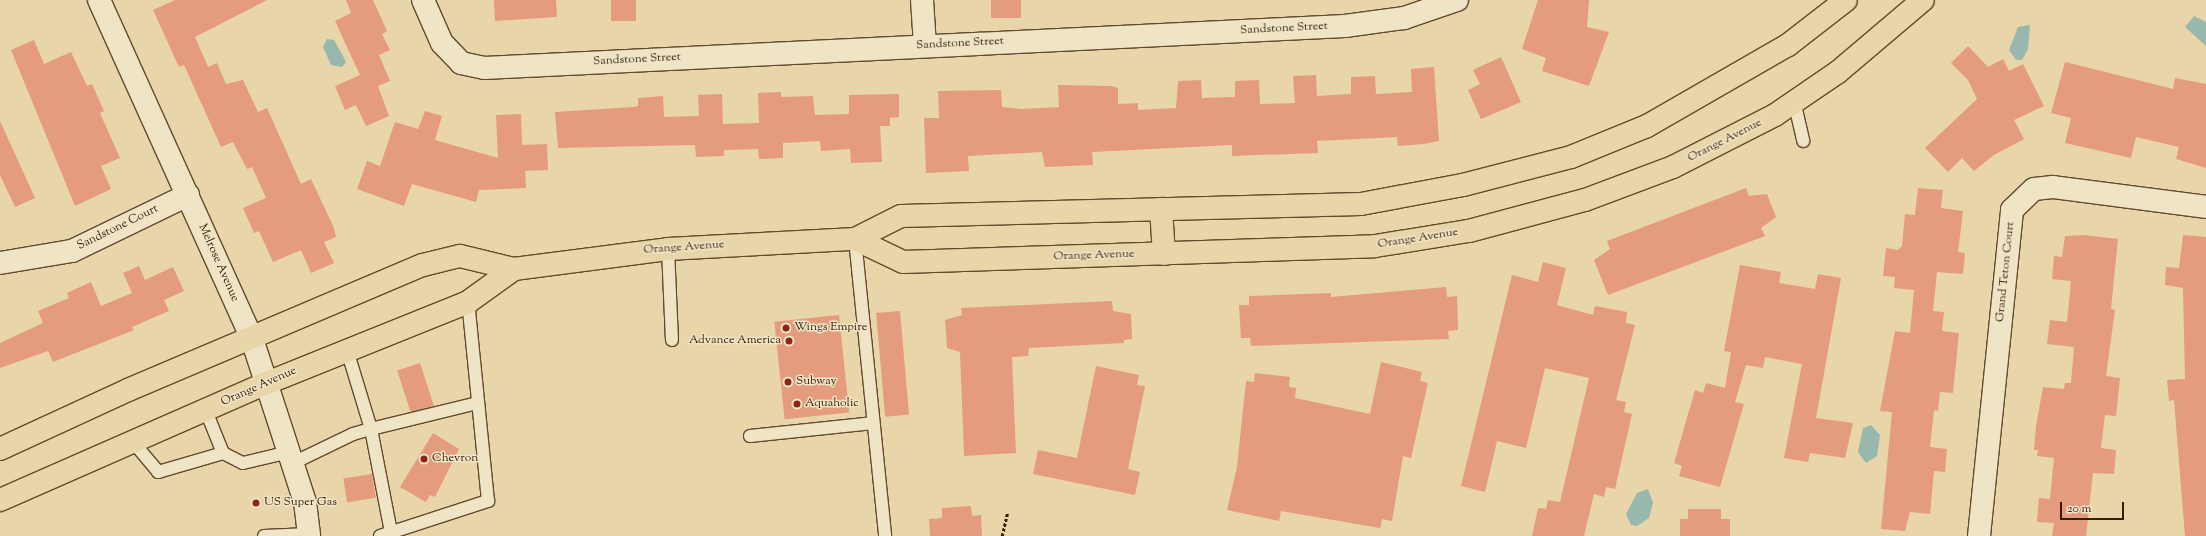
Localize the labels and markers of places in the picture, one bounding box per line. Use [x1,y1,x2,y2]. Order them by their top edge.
place label: Wings Empire [794,321,867,335]
marker: Wings Empire [781,323,791,333]
place label: Advance America [689,334,781,348]
marker: Advance America [784,336,794,346]
place label: Subway [796,375,836,389]
marker: Subway [783,377,793,387]
place label: Aquaholic [805,397,859,411]
marker: Aquaholic [792,399,802,409]
place label: Chevron [432,452,478,466]
marker: Chevron [419,454,429,464]
place label: US Super Gas [264,496,337,510]
marker: US Super Gas [251,498,261,508]

